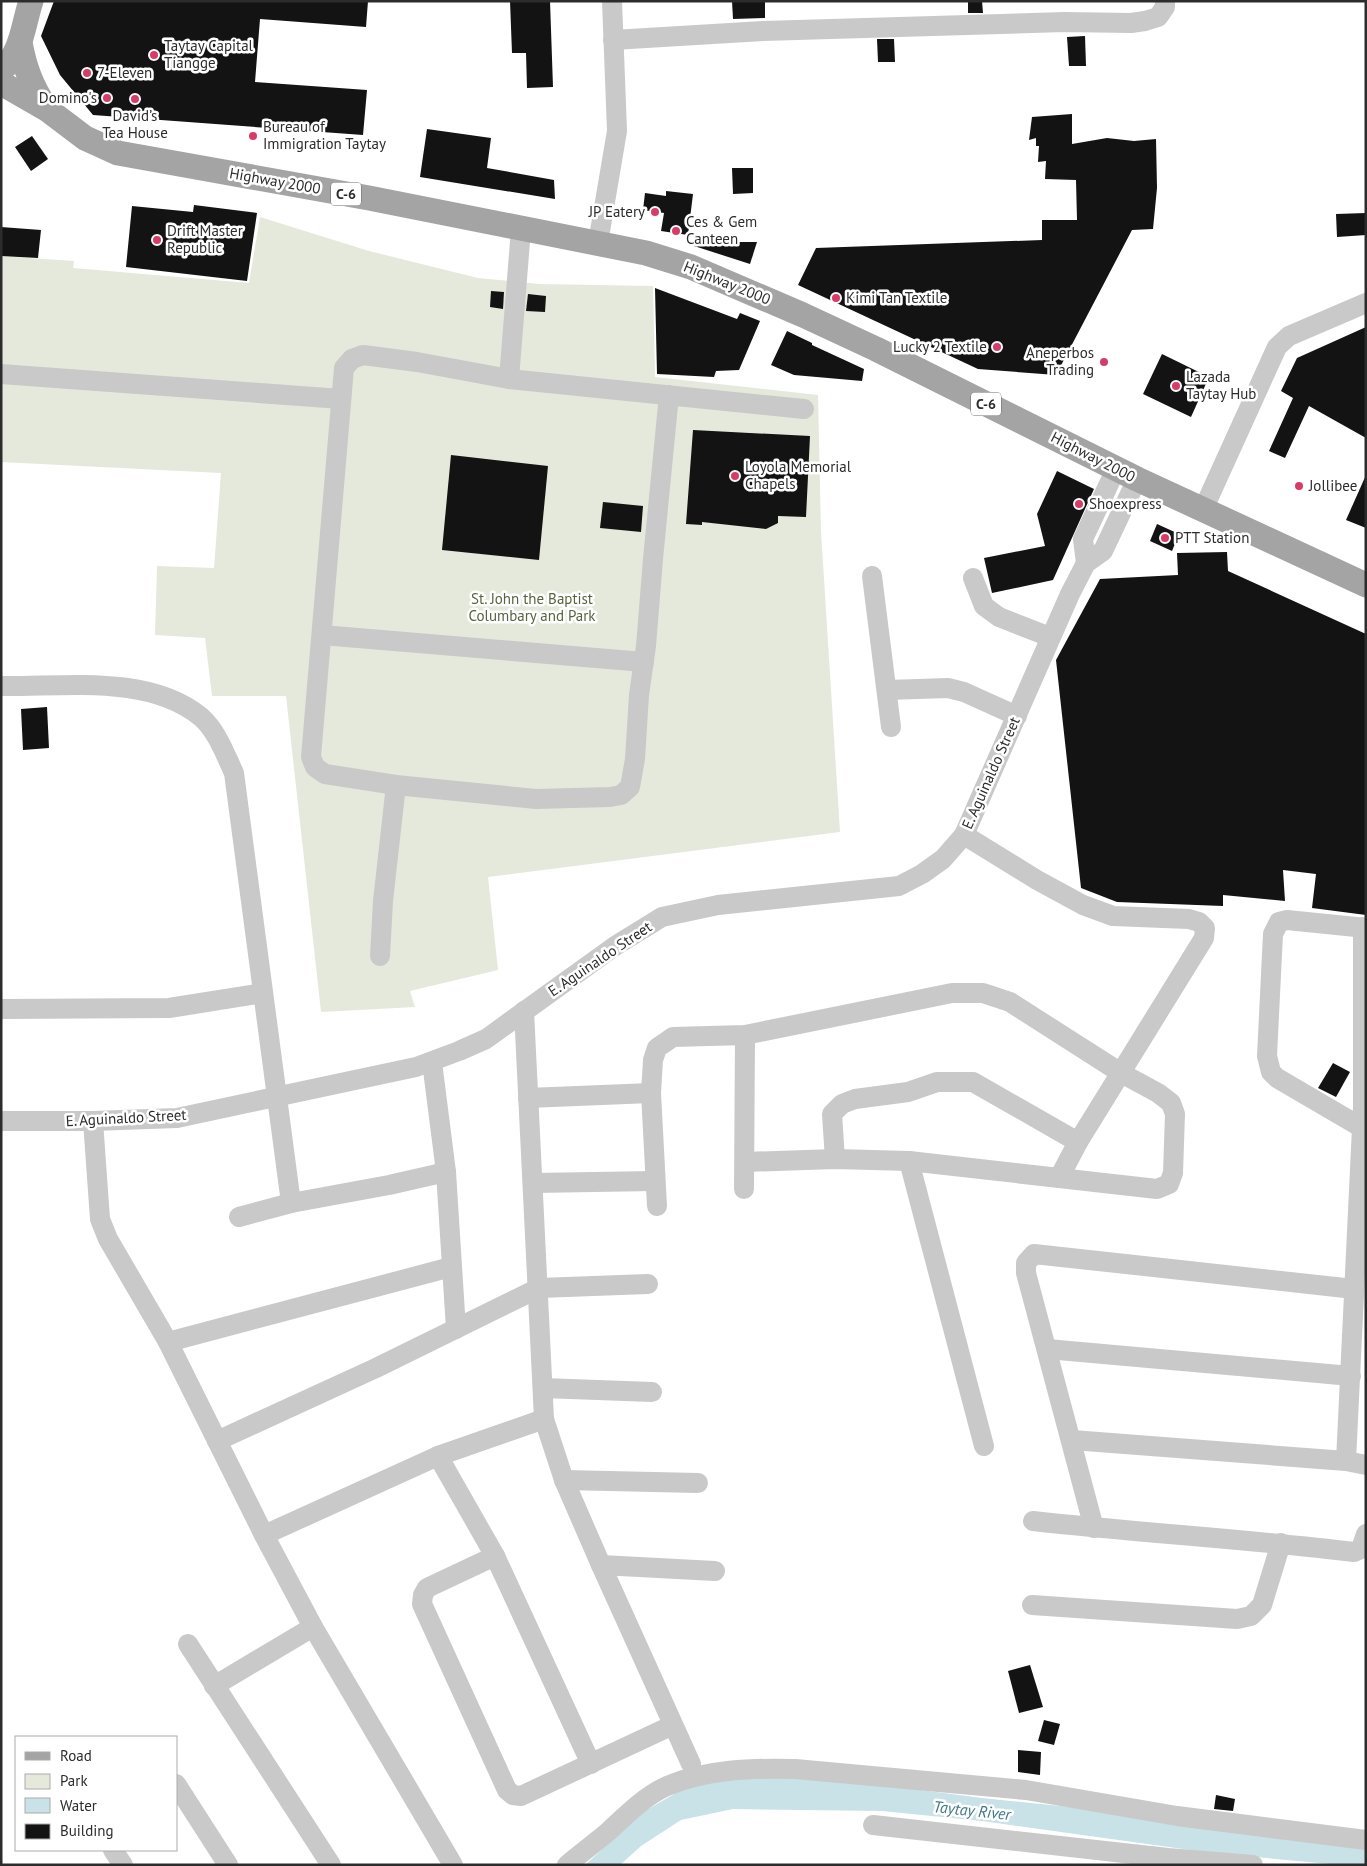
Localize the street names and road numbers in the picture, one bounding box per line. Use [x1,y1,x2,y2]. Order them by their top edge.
street label: Highway 2000 [228,163,322,198]
road number: C-6 [331,182,361,205]
street label: Highway 2000 [681,256,773,309]
road number: C-6 [971,392,1001,416]
street label: Highway 2000 [1048,427,1139,486]
street label: E. Aguinaldo Street [957,714,1024,832]
street label: E. Aguinaldo Street [544,917,655,1000]
street label: E. Aguinaldo Street [65,1105,187,1130]

